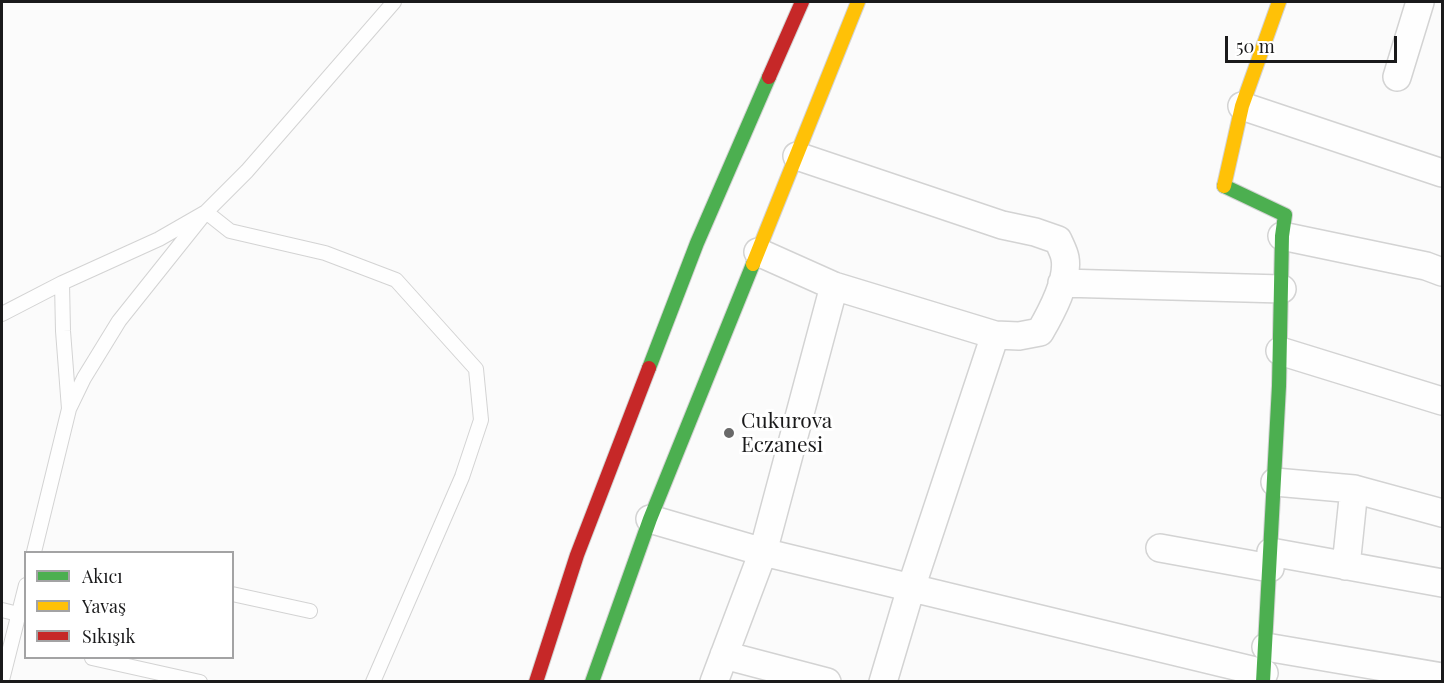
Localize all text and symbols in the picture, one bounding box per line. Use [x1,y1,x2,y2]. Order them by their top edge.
scale bar [1228,24,1400,62]
text: 50 m [1236,34,1275,58]
place label: Cukurova Eczanesi [741,408,832,458]
marker: Cukurova Eczanesi [722,426,736,440]
legend [24,551,234,659]
text: Akıcı [82,564,123,588]
text: Yavaş [82,594,126,618]
text: Sıkışık [82,624,135,648]

